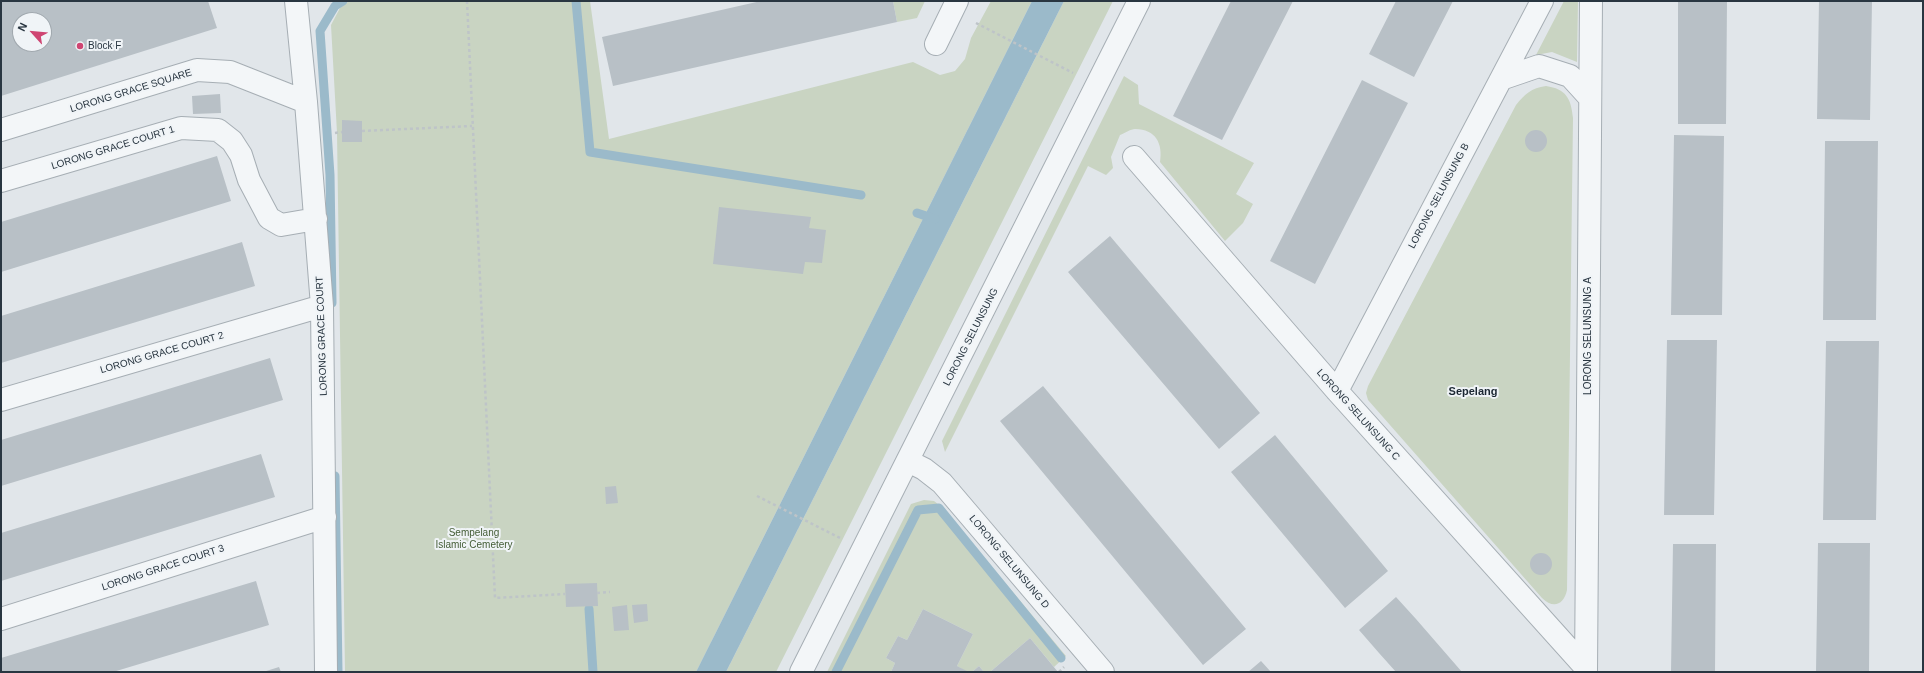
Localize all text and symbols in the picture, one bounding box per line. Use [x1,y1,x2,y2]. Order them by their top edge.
north arrow [12,12,52,52]
text: N [15,21,29,33]
place label: Block F [88,40,121,52]
marker: Block F [75,41,85,51]
street label: LORONG GRACE SQUARE [69,67,193,115]
street label: LORONG GRACE COURT 1 [50,124,176,172]
street label: LORONG SELUNSUNG B [1406,141,1472,251]
street label: LORONG GRACE COURT [314,276,330,396]
street label: LORONG SELUNSUNG A [1582,277,1594,395]
street label: LORONG SELUNSUNG [941,286,1001,388]
street label: LORONG GRACE COURT 2 [99,330,225,376]
street label: LORONG SELUNSUNG C [1314,367,1402,463]
district label: Sepelang [1449,385,1497,399]
street label: LORONG SELUNSUNG D [966,513,1052,611]
park label: Sempelang Islamic Cemetery [435,527,513,550]
street label: LORONG GRACE COURT 3 [100,542,226,594]

